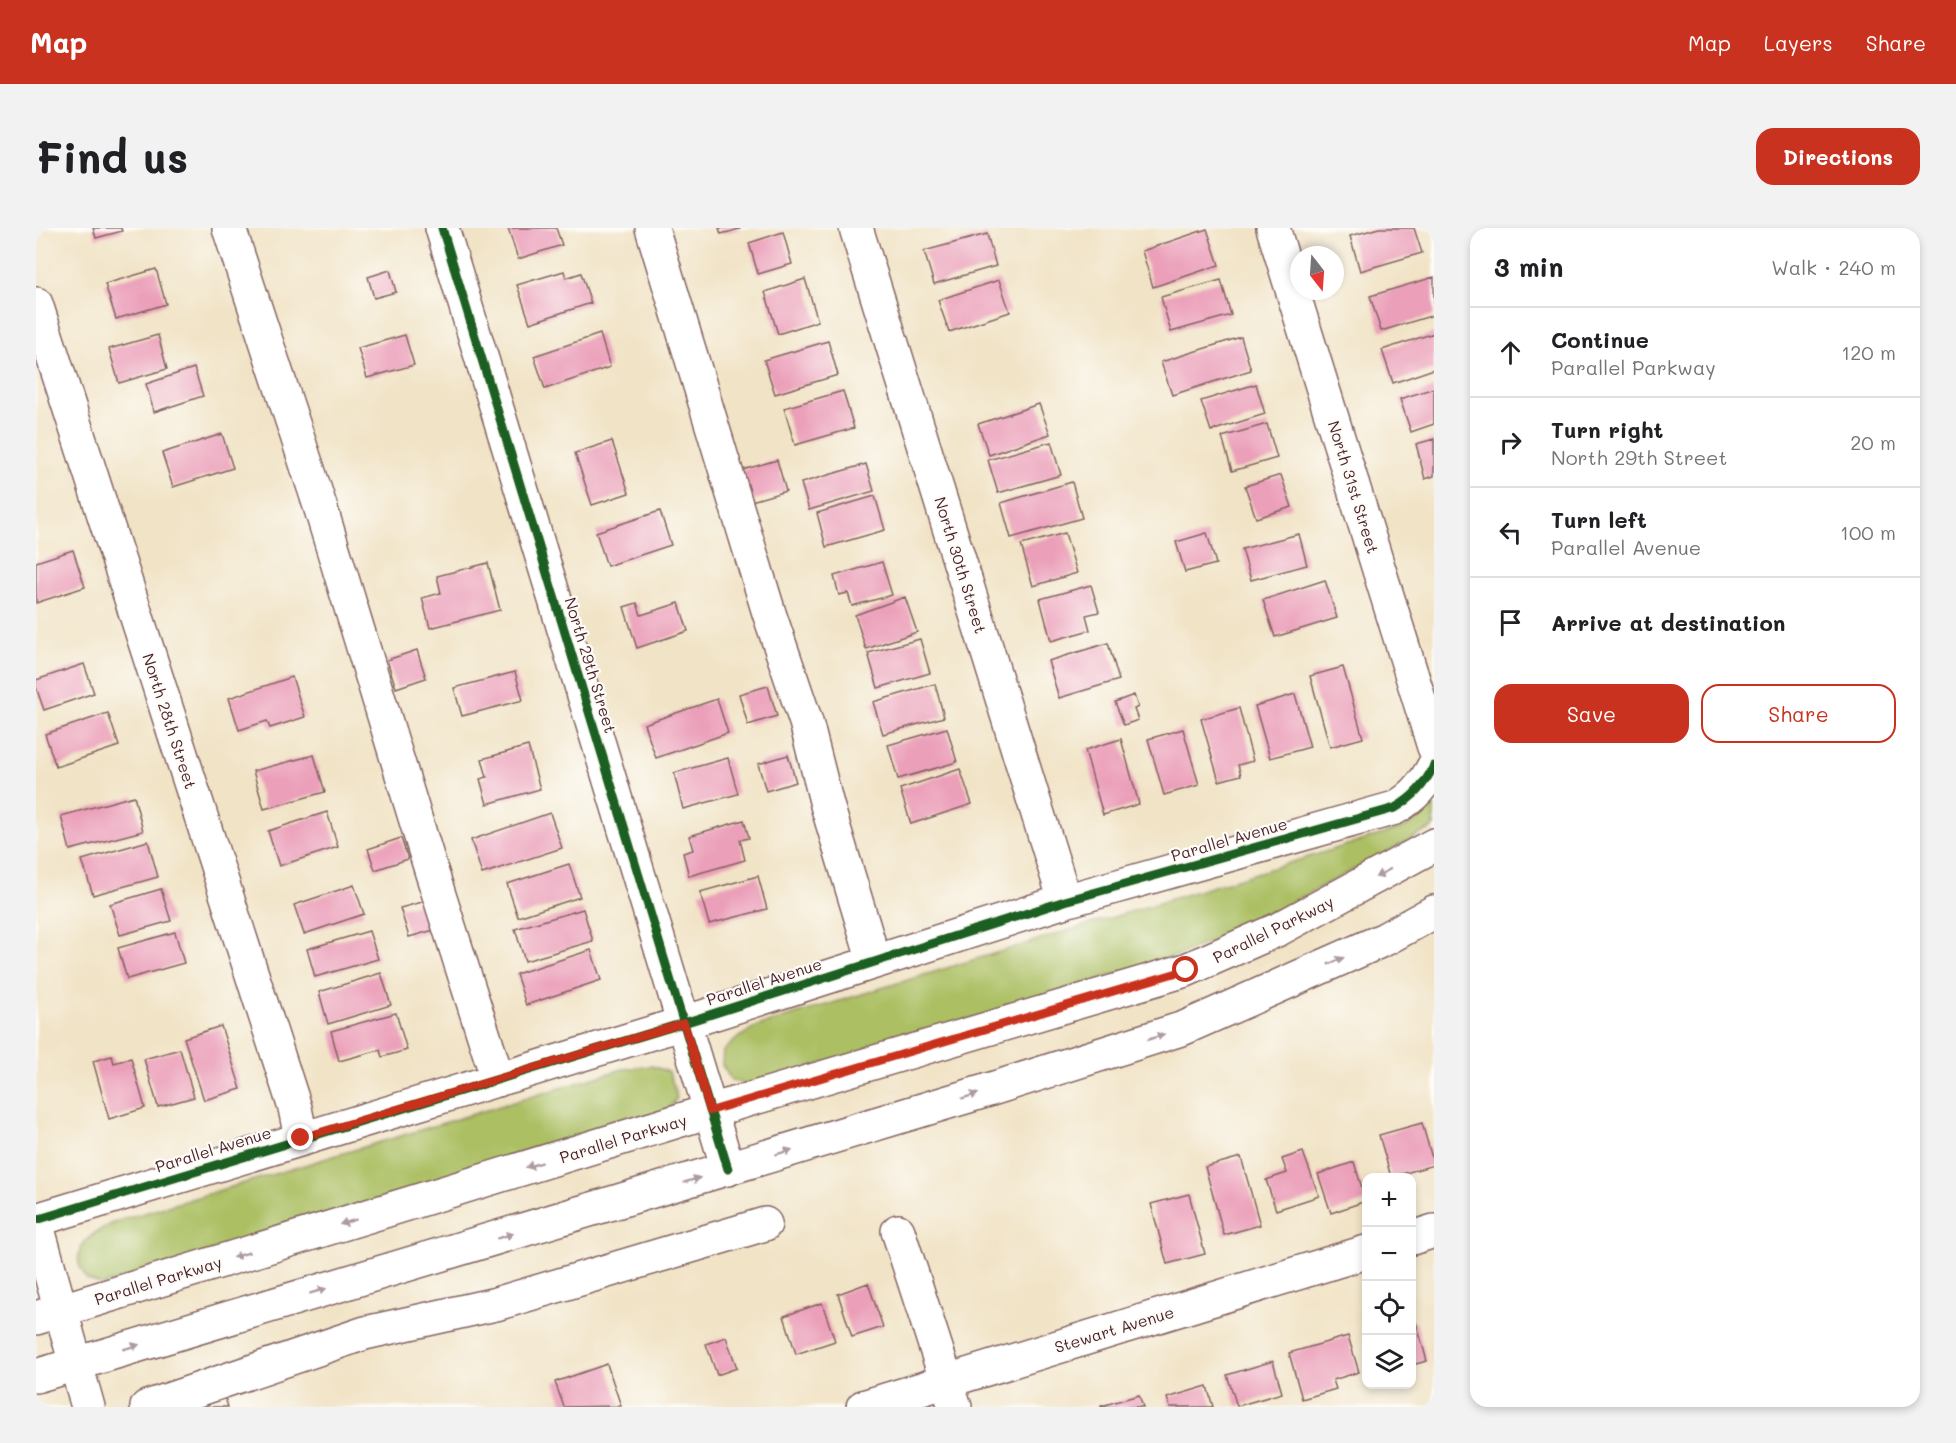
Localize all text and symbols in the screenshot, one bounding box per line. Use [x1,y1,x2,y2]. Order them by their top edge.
text: Map [30,24,87,60]
text: Map [1688,29,1731,56]
text: Layers [1764,29,1833,56]
text: Share [1866,29,1926,56]
button: Directions [1756,128,1920,185]
text: Find us [36,129,188,184]
north arrow [1290,246,1344,300]
text: 3 min [1494,250,1563,284]
text: Walk · 240 m [1771,254,1896,280]
text: Continue [1551,325,1649,354]
icon: ahead [1494,336,1527,369]
text: 120 m [1841,339,1896,365]
text: Parallel Parkway [1551,354,1716,380]
text: Turn right [1551,415,1663,444]
street label: North 31st Street [1324,418,1384,556]
icon: right [1494,426,1527,459]
text: 20 m [1850,429,1896,455]
text: North 29th Street [1551,444,1727,470]
street label: North 30th Street [930,494,992,636]
text: Turn left [1551,505,1647,534]
icon: left [1494,516,1527,549]
text: 100 m [1840,519,1896,545]
text: Parallel Avenue [1551,534,1701,560]
street label: North 29th Street [560,595,622,735]
icon: arrive [1494,606,1527,639]
text: Arrive at destination [1551,608,1786,637]
street label: North 28th Street [138,651,202,791]
button: Save [1494,684,1689,743]
button: Share [1701,684,1896,743]
street label: Parallel Avenue [1168,812,1290,866]
one-way arrow [1374,868,1391,878]
street label: Parallel Parkway [1209,891,1337,967]
street label: Parallel Avenue [704,952,824,1010]
route start [1172,956,1198,982]
one-way arrow [1327,956,1345,966]
one-way arrow [1147,1031,1165,1041]
one-way arrow [962,1091,980,1100]
street label: Parallel Parkway [557,1109,689,1167]
street label: Parallel Avenue [152,1121,274,1177]
route end [287,1124,313,1150]
one-way arrow [775,1147,793,1156]
one-way arrow [525,1161,543,1170]
map controls [1362,1173,1416,1389]
button: + [1362,1173,1416,1227]
one-way arrow [683,1175,701,1184]
one-way arrow [338,1218,356,1227]
button: − [1362,1227,1416,1281]
one-way arrow [496,1231,514,1240]
street label: Parallel Parkway [92,1251,224,1309]
one-way arrow [232,1251,250,1260]
button: locate [1362,1281,1416,1335]
one-way arrow [309,1286,327,1295]
street label: Stewart Avenue [1052,1301,1176,1357]
button: layers [1362,1335,1416,1389]
one-way arrow [122,1342,140,1351]

